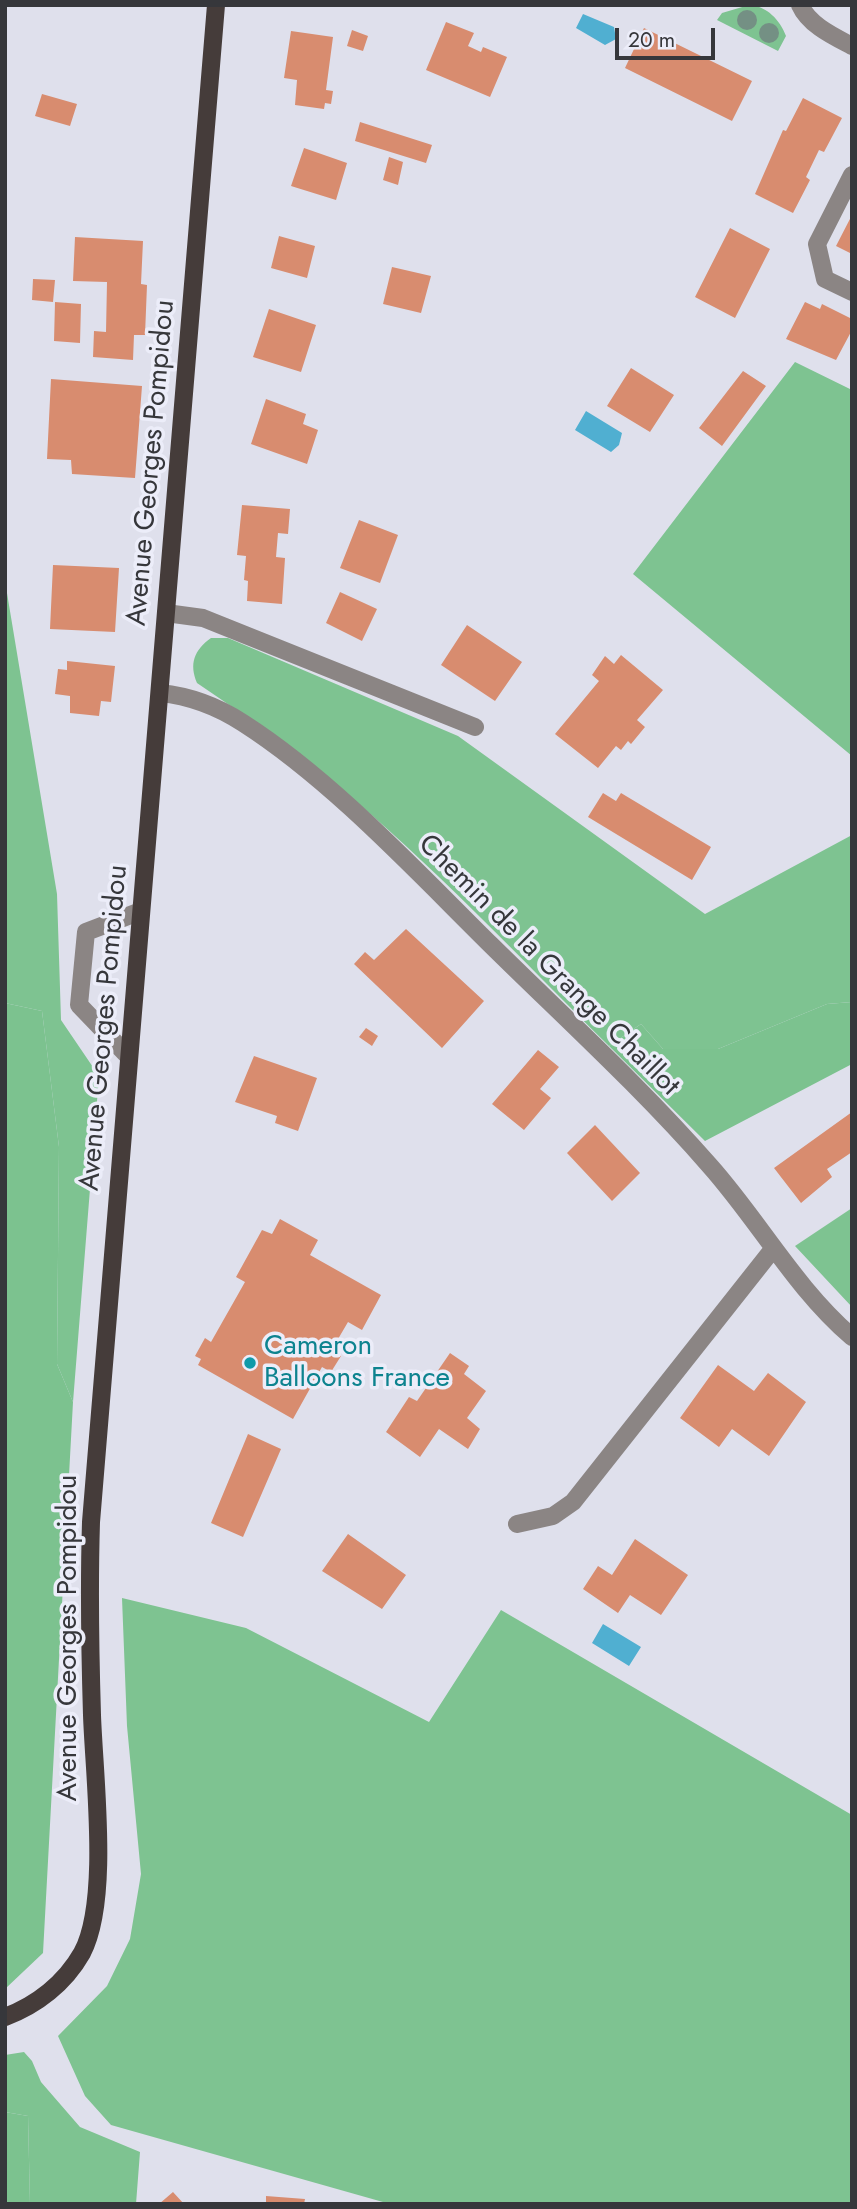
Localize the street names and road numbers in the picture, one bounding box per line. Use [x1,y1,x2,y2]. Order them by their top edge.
street label: Avenue Georges Pompidou [121,299,183,627]
street label: Chemin de la Grange Chaillot [410,828,686,1104]
street label: Avenue Georges Pompidou [74,864,136,1192]
street label: Avenue Georges Pompidou [52,1474,86,1802]

